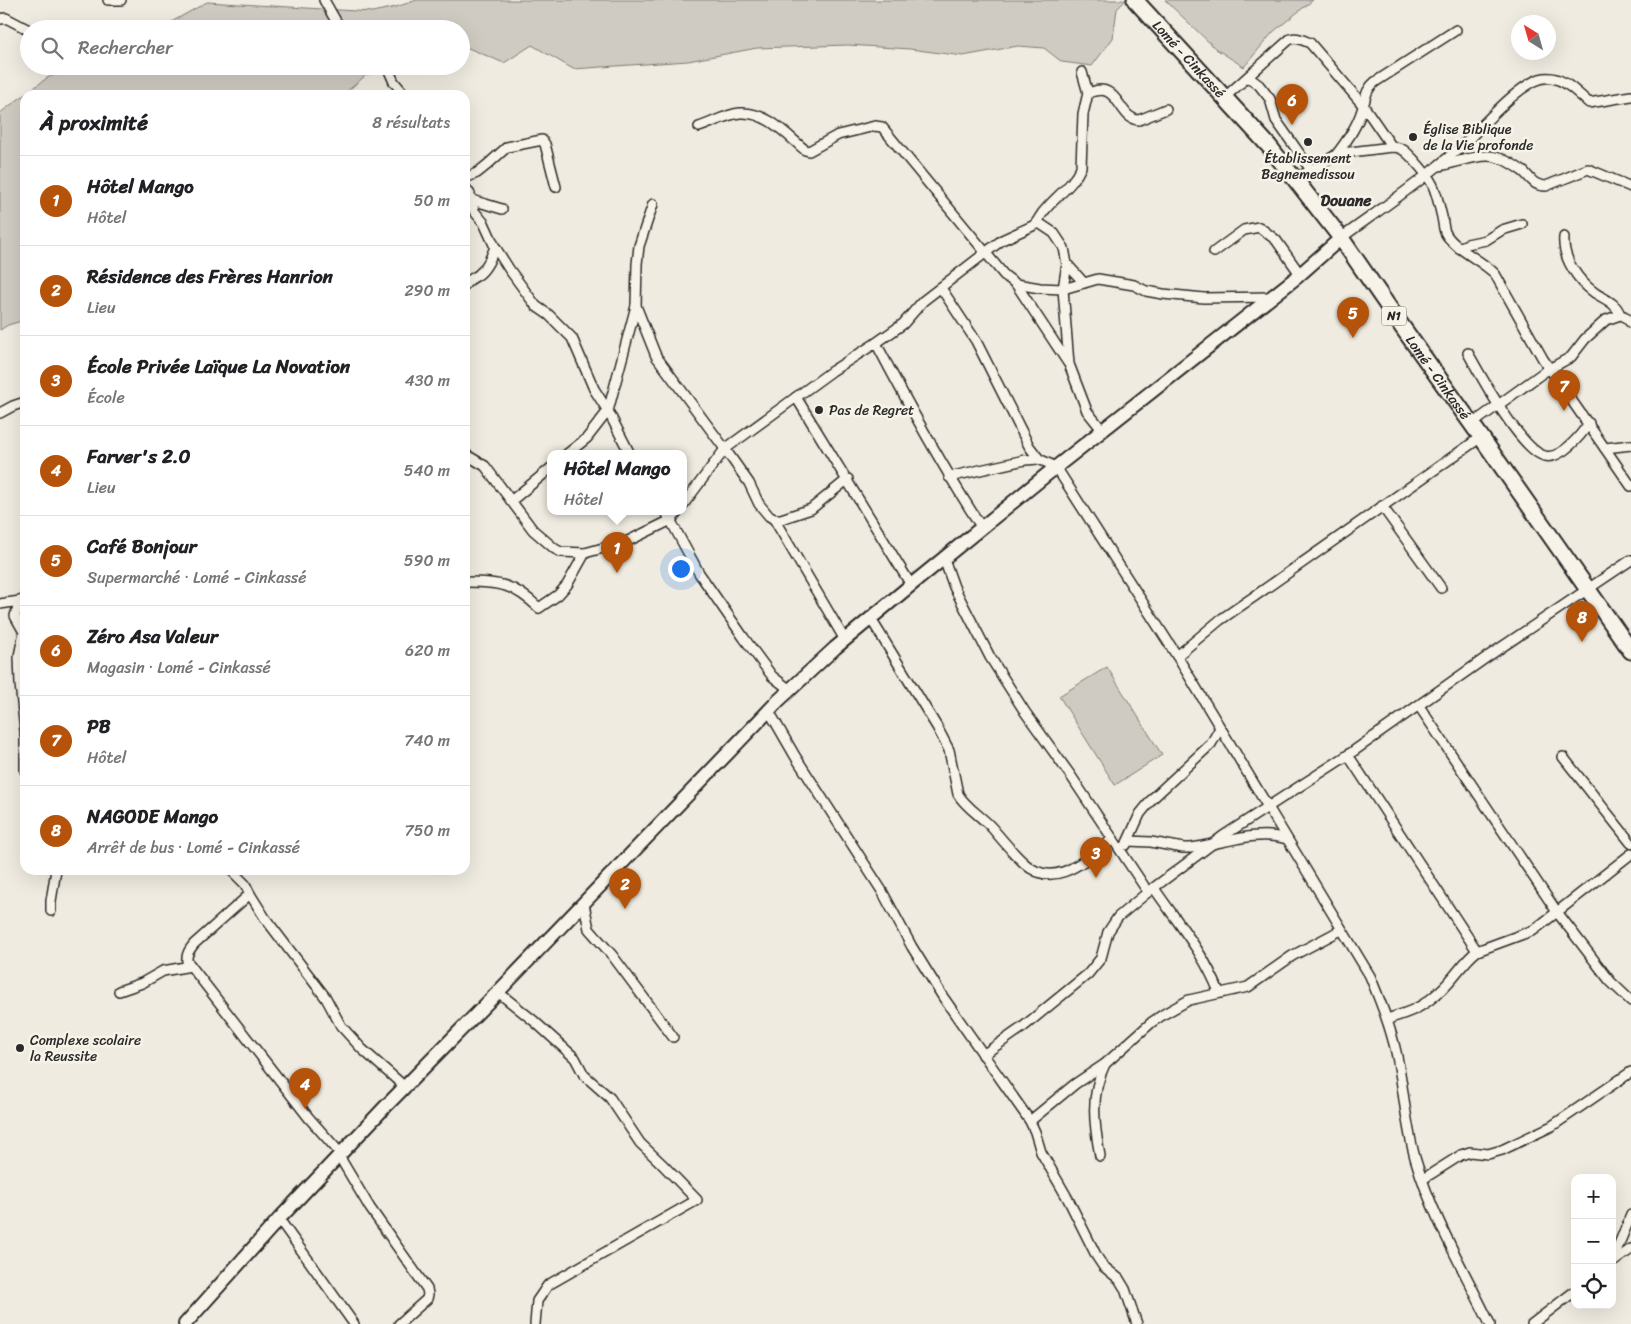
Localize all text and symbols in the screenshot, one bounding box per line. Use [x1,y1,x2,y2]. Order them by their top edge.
street label: Lomé - Cinkassé [1146,14,1232,104]
north arrow [1511,15,1556,60]
search box [20,20,470,75]
text: Rechercher [78,31,173,64]
icon: search [38,34,66,62]
pin: 6 [1276,84,1308,125]
text: À proximité [40,104,148,142]
text: 8 résultats [372,108,450,137]
place label: Église Biblique de la Vie profonde [1423,117,1533,158]
marker: Église Biblique de la Vie profonde [1407,131,1419,143]
marker: Établissement Begnemedissou [1302,136,1314,148]
place label: Établissement Begnemedissou [1261,146,1355,187]
text: Hôtel Mango [87,170,194,203]
text: 1 [53,186,59,215]
text: 50 m [414,186,450,215]
district label: Douane [1320,186,1372,215]
text: Hôtel [87,203,126,232]
text: Résidence des Frères Hanrion [87,260,333,293]
text: 2 [51,276,61,305]
text: 290 m [404,276,450,305]
text: Lieu [87,293,116,322]
pin: 5 [1337,297,1369,338]
road number: N1 [1382,306,1406,326]
street label: Lomé - Cinkassé [1399,330,1477,425]
text: École Privée Laïque La Novation [87,350,350,383]
text: 3 [52,366,60,395]
text: 430 m [405,366,450,395]
pin: 7 [1548,370,1580,411]
text: École [87,383,125,412]
place label: Pas de Regret [829,398,914,423]
marker: Pas de Regret [813,404,825,416]
text: Farver's 2.0 [87,440,191,473]
popup [547,450,687,515]
text: Hôtel Mango [564,452,670,485]
text: 4 [51,456,61,485]
text: 540 m [404,456,450,485]
text: Lieu [87,473,116,502]
text: Hôtel [564,485,603,514]
text: Café Bonjour [87,530,197,563]
pin: 1 [601,532,633,573]
text: 5 [51,546,61,575]
text: 590 m [404,546,450,575]
your location [668,556,694,582]
text: Supermarché · Lomé - Cinkassé [87,563,306,592]
pin: 8 [1566,601,1598,642]
text: Zéro Asa Valeur [87,620,218,653]
text: 6 [51,636,61,665]
text: 620 m [405,636,450,665]
text: Magasin · Lomé - Cinkassé [87,653,271,682]
text: PB [87,710,111,743]
text: 7 [51,726,61,755]
text: 740 m [404,726,450,755]
text: Hôtel [87,743,126,772]
text: NAGODE Mango [87,800,218,833]
text: 8 [51,816,61,845]
text: 750 m [405,816,450,845]
text: Arrêt de bus · Lomé - Cinkassé [87,833,300,862]
pin: 3 [1080,837,1112,878]
pin: 2 [609,868,641,909]
place label: Complexe scolaire la Reussite [30,1028,141,1069]
marker: Complexe scolaire la Reussite [14,1042,26,1054]
pin: 4 [289,1068,321,1109]
map controls [1571,1174,1616,1309]
button: + [1571,1174,1616,1219]
button: − [1571,1219,1616,1264]
button: locate [1571,1264,1616,1309]

